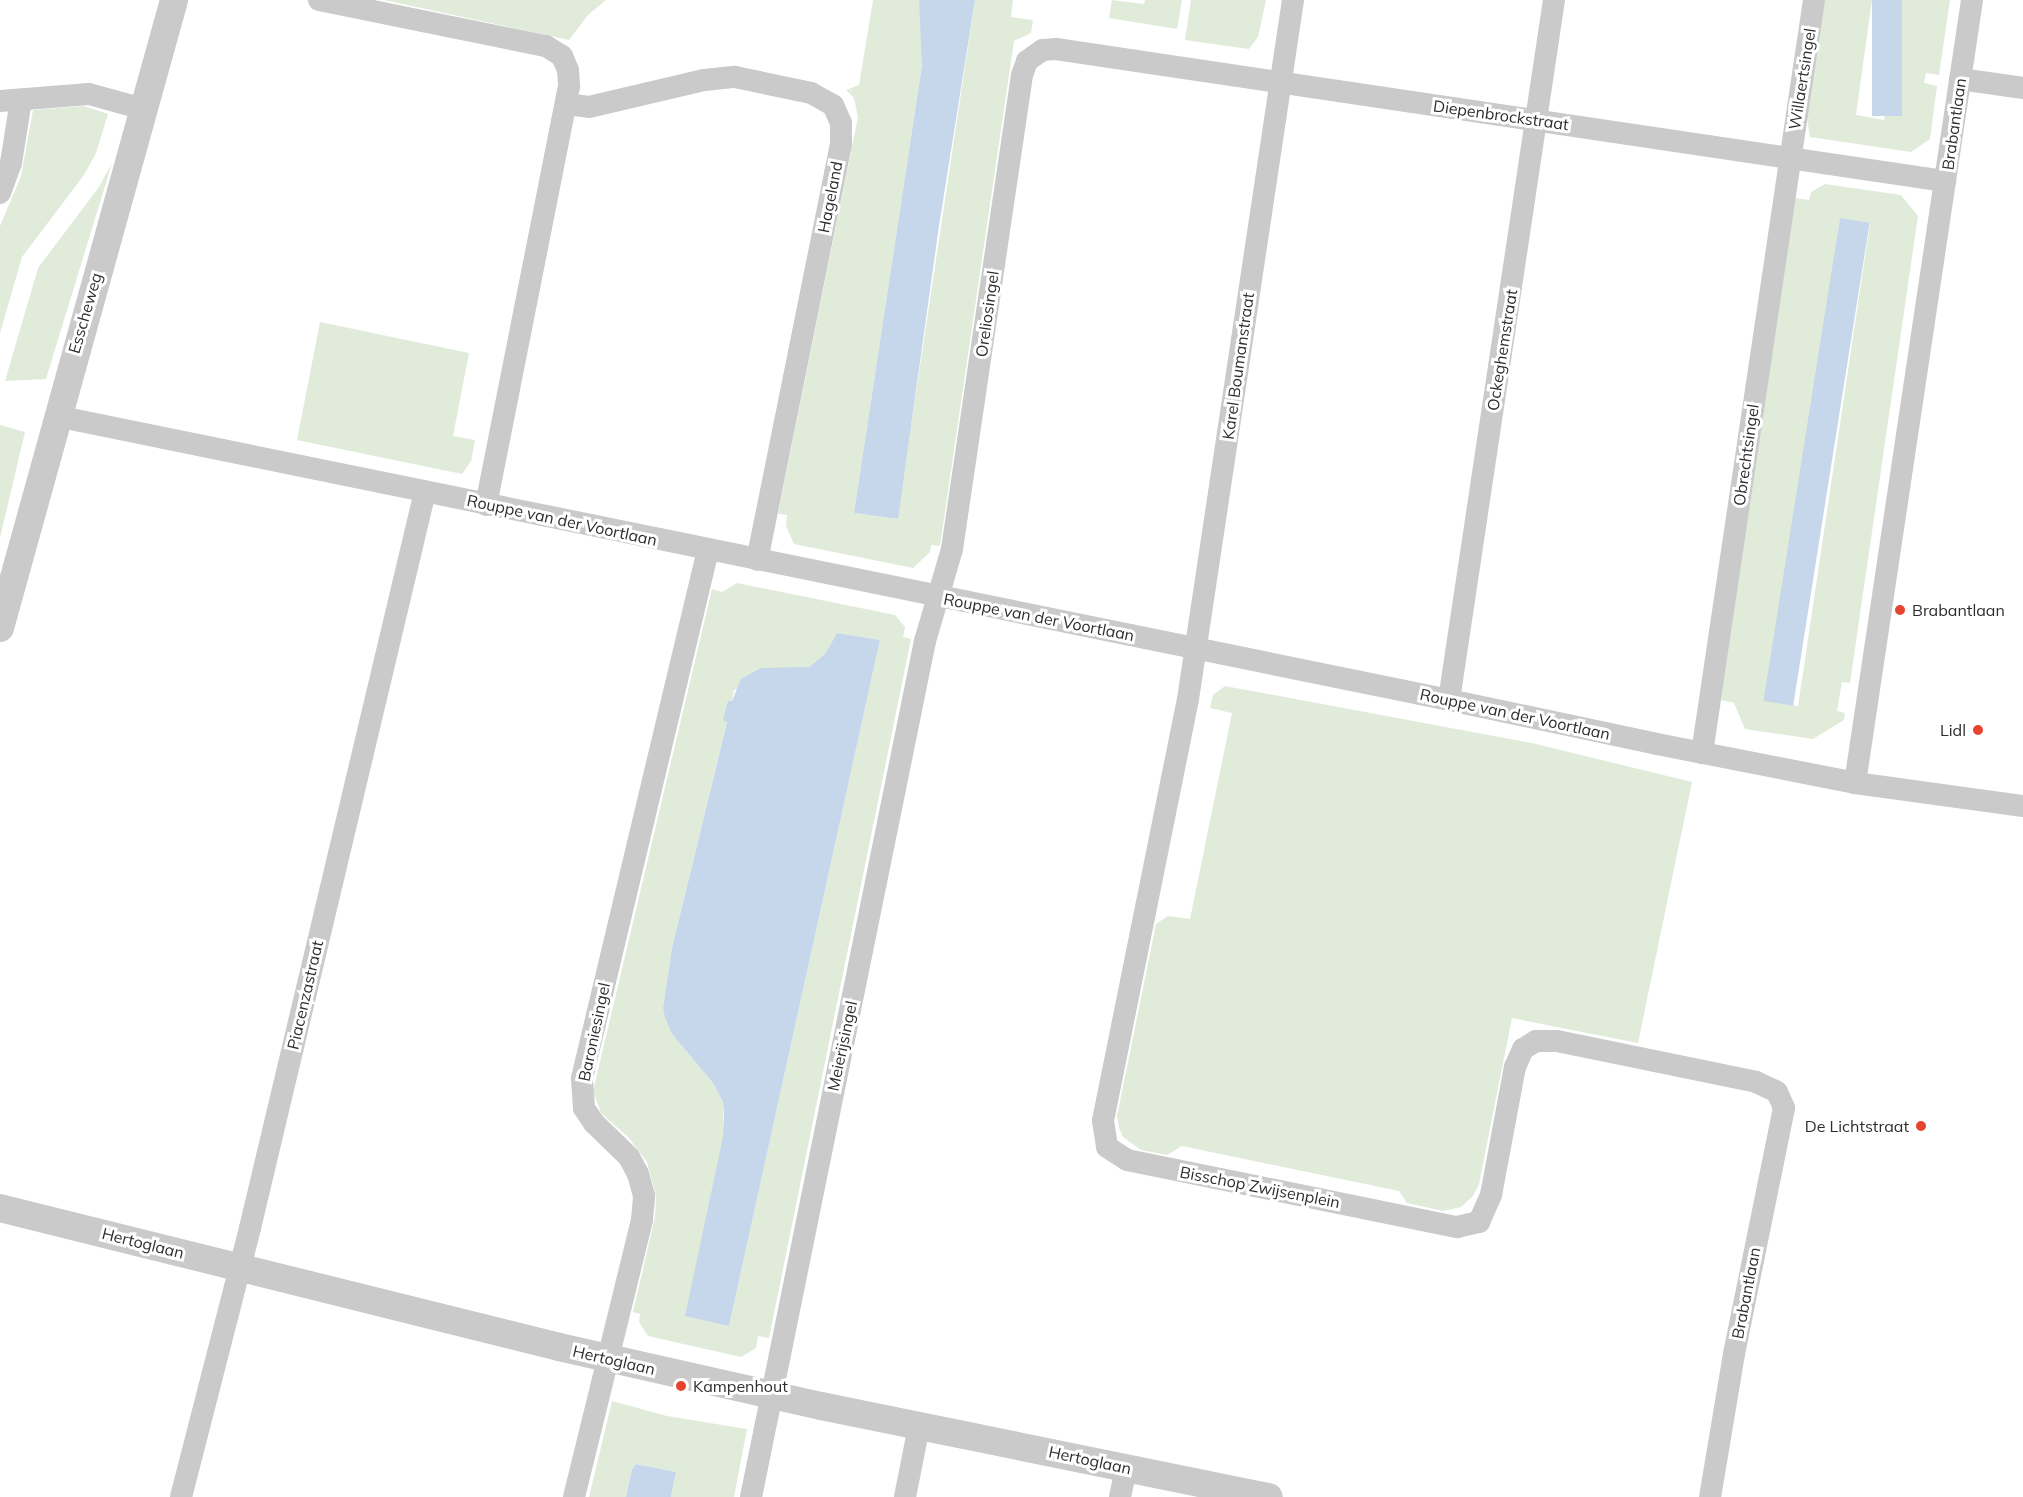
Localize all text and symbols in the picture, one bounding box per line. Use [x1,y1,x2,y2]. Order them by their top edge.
street label: Willaertsingel [1784,27,1820,131]
street label: Brabantlaan [1938,77,1970,171]
street label: Diepenbrockstraat [1432,96,1570,134]
street label: Hageland [814,160,846,234]
street label: Esscheweg [64,270,106,356]
street label: Oreliosingel [971,270,1003,358]
street label: Ockeghemstraat [1483,288,1521,412]
street label: Karel Boumanstraat [1218,291,1258,441]
street label: Obrechtsingel [1729,403,1763,507]
street label: Rouppe van der Voortlaan [465,490,659,550]
street label: Rouppe van der Voortlaan [942,589,1136,645]
place label: Brabantlaan [1912,600,2005,620]
marker: Brabantlaan [1893,603,1907,617]
street label: Rouppe van der Voortlaan [1418,684,1612,744]
place label: Lidl [1940,720,1966,740]
marker: Lidl [1971,723,1985,737]
street label: Piacenzastraat [283,939,327,1051]
street label: Baroniesingel [574,981,614,1083]
street label: Meierijsingel [823,999,861,1093]
place label: De Lichtstraat [1805,1116,1909,1136]
marker: De Lichtstraat [1914,1119,1928,1133]
street label: Bisschop Zwijsenplein [1178,1162,1342,1212]
street label: Hertoglaan [100,1224,186,1262]
street label: Brabantlaan [1728,1246,1764,1340]
street label: Hertoglaan [571,1341,657,1379]
place label: Kampenhout [693,1376,788,1396]
marker: Kampenhout [674,1379,688,1393]
street label: Hertoglaan [1047,1442,1133,1478]

